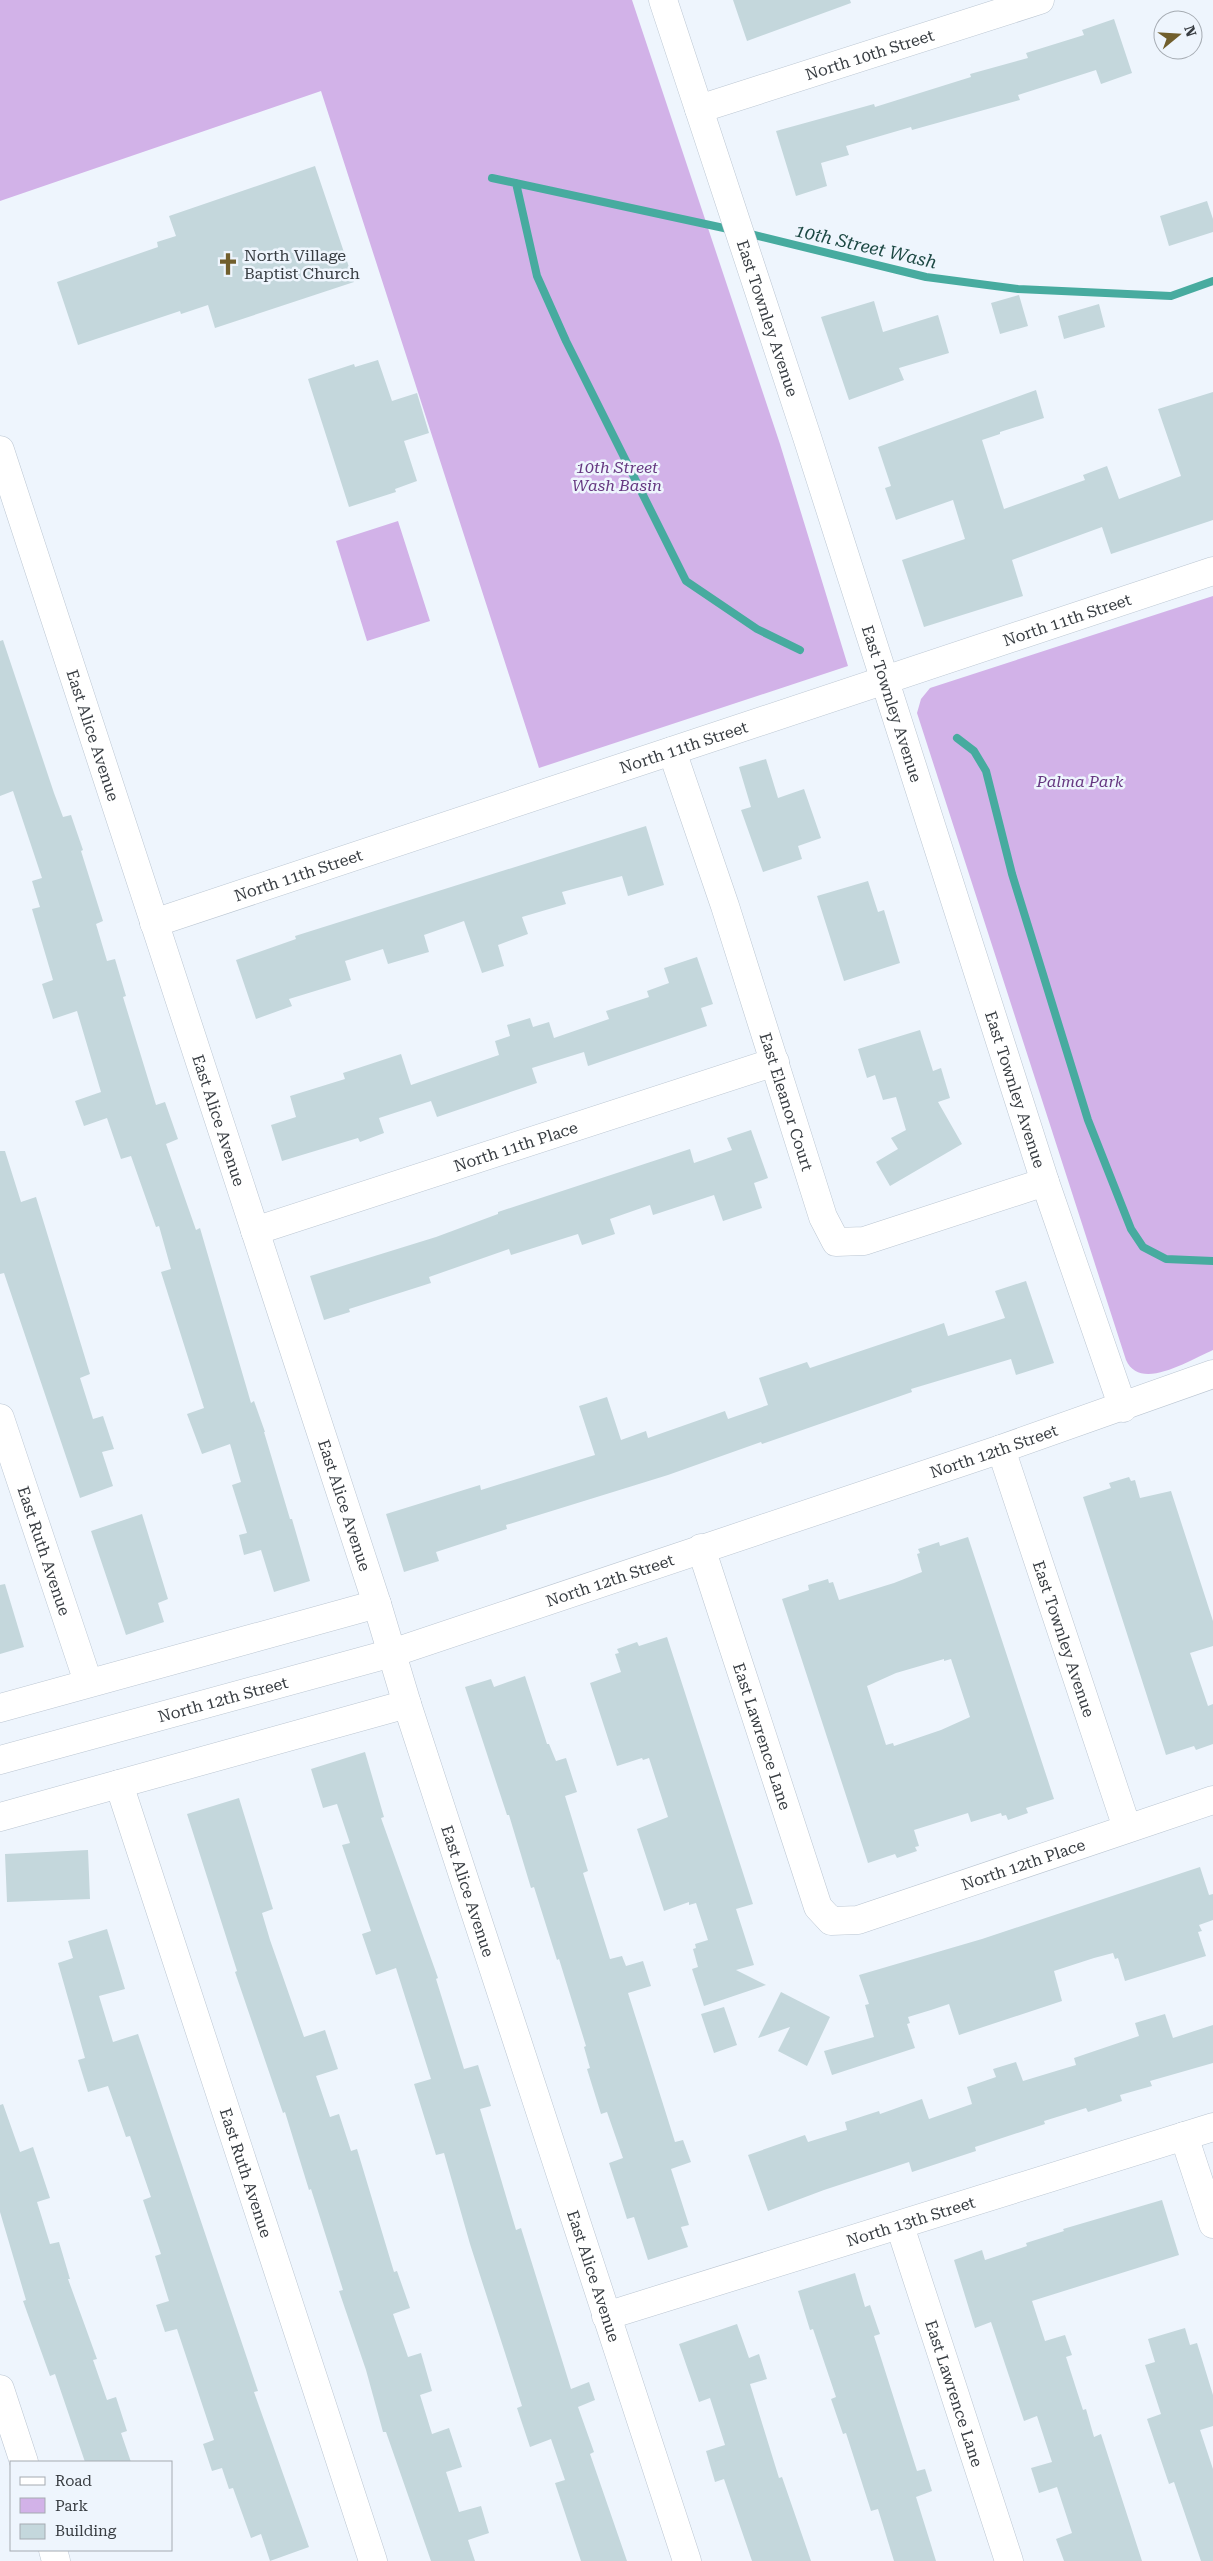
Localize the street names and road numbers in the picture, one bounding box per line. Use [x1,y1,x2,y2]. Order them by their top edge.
street label: North 10th Street [803,25,936,84]
street label: East Townley Avenue [733,237,803,399]
street label: North 11th Street [1000,589,1133,650]
street label: East Townley Avenue [858,623,926,785]
street label: East Alice Avenue [63,667,124,804]
street label: North 11th Street [617,717,750,777]
street label: North 11th Street [232,845,365,905]
street label: East Townley Avenue [981,1009,1049,1170]
street label: East Eleanor Court [756,1030,817,1173]
street label: East Alice Avenue [189,1052,249,1189]
street label: North 11th Place [451,1117,580,1175]
street label: North 12th Street [927,1420,1060,1482]
street label: East Alice Avenue [314,1437,375,1574]
street label: East Ruth Avenue [14,1484,75,1618]
street label: North 12th Street [543,1550,676,1610]
street label: East Townley Avenue [1029,1558,1099,1720]
street label: East Lawrence Lane [730,1660,795,1812]
street label: North 12th Street [156,1672,290,1726]
street label: East Alice Avenue [438,1823,498,1959]
street label: North 12th Place [959,1834,1088,1894]
street label: East Ruth Avenue [216,2106,276,2240]
street label: North 13th Street [844,2192,977,2250]
street label: East Alice Avenue [563,2208,624,2344]
street label: East Lawrence Lane [922,2317,987,2470]

